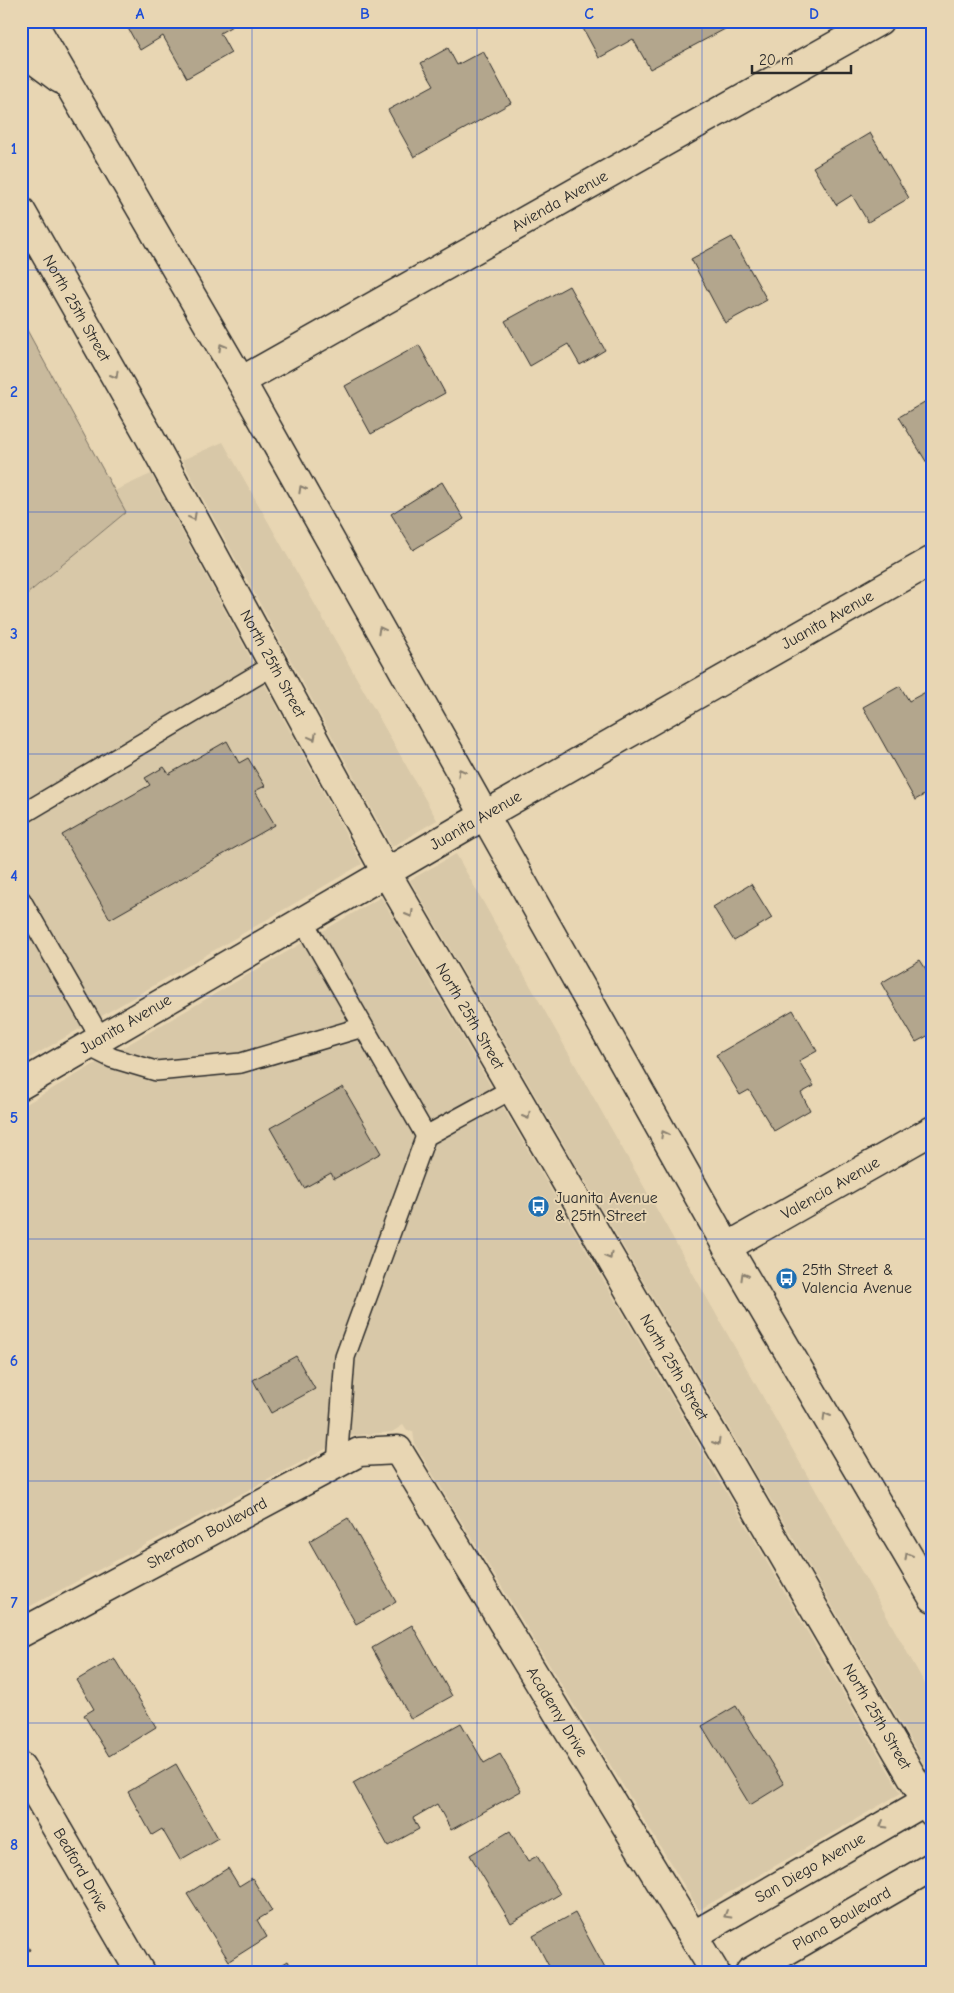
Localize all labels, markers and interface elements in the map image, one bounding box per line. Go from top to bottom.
text: A [136,5,145,23]
text: B [360,5,370,23]
text: C [584,5,594,23]
text: D [809,5,819,23]
scale bar [752,42,850,74]
text: 20 m [759,51,793,69]
text: 1 [11,140,17,158]
street label: Avienda Avenue [509,167,611,235]
street label: North 25th Street [39,252,114,365]
one-way arrow [218,344,228,353]
one-way arrow [108,370,118,379]
text: 2 [10,383,18,401]
one-way arrow [298,485,308,494]
one-way arrow [187,512,197,521]
street label: Juanita Avenue [778,587,877,653]
street label: North 25th Street [236,607,309,721]
text: 3 [10,625,18,643]
one-way arrow [378,627,388,636]
one-way arrow [306,732,316,741]
one-way arrow [457,768,467,777]
street label: Juanita Avenue [427,787,525,854]
text: 4 [10,867,18,885]
one-way arrow [404,909,414,918]
street label: North 25th Street [432,960,508,1073]
street label: Juanita Avenue [77,991,175,1058]
text: 5 [10,1109,18,1127]
one-way arrow [521,1110,531,1119]
one-way arrow [660,1131,670,1140]
street label: Valencia Avenue [778,1153,883,1223]
place label: Juanita Avenue & 25th Street [555,1189,658,1225]
bus stop icon: Juanita Avenue & 25th Street [527,1195,551,1219]
one-way arrow [602,1251,612,1260]
place label: 25th Street & Valencia Avenue [802,1261,912,1297]
bus stop icon: 25th Street & Valencia Avenue [774,1267,798,1291]
one-way arrow [740,1272,750,1281]
street label: North 25th Street [636,1311,712,1424]
text: 6 [10,1352,18,1370]
one-way arrow [822,1412,832,1421]
one-way arrow [711,1436,721,1445]
street label: Sheraton Boulevard [144,1494,270,1573]
one-way arrow [905,1553,915,1562]
text: 7 [10,1594,18,1612]
street label: North 25th Street [839,1660,915,1773]
street label: Academy Drive [523,1664,591,1760]
one-way arrow [880,1819,889,1829]
street label: Bedford Drive [50,1825,112,1915]
street label: San Diego Avenue [752,1829,868,1907]
text: 8 [10,1836,18,1854]
street label: Plana Boulevard [789,1883,894,1954]
one-way arrow [724,1909,733,1919]

